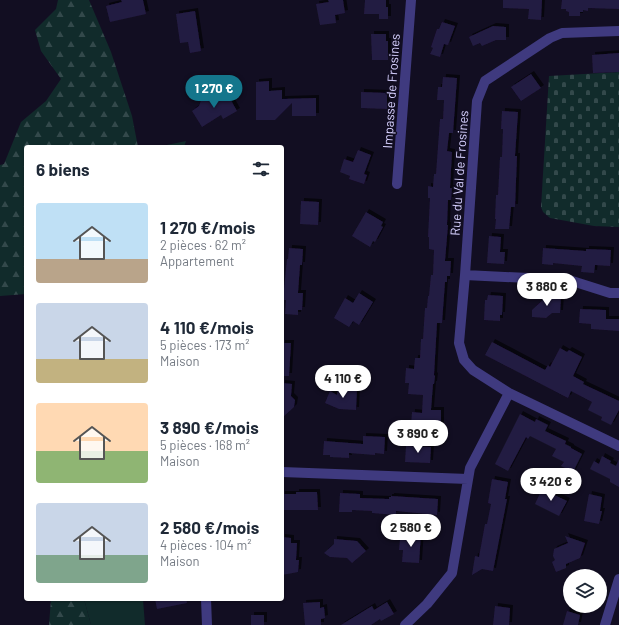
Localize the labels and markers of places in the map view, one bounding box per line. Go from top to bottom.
pin: 1 270 € [177,75,251,109]
pin: 3 880 € [510,273,584,307]
pin: 4 110 € [306,365,380,399]
pin: 3 890 € [381,420,455,454]
pin: 3 420 € [514,468,588,502]
pin: 2 580 € [374,514,448,548]

